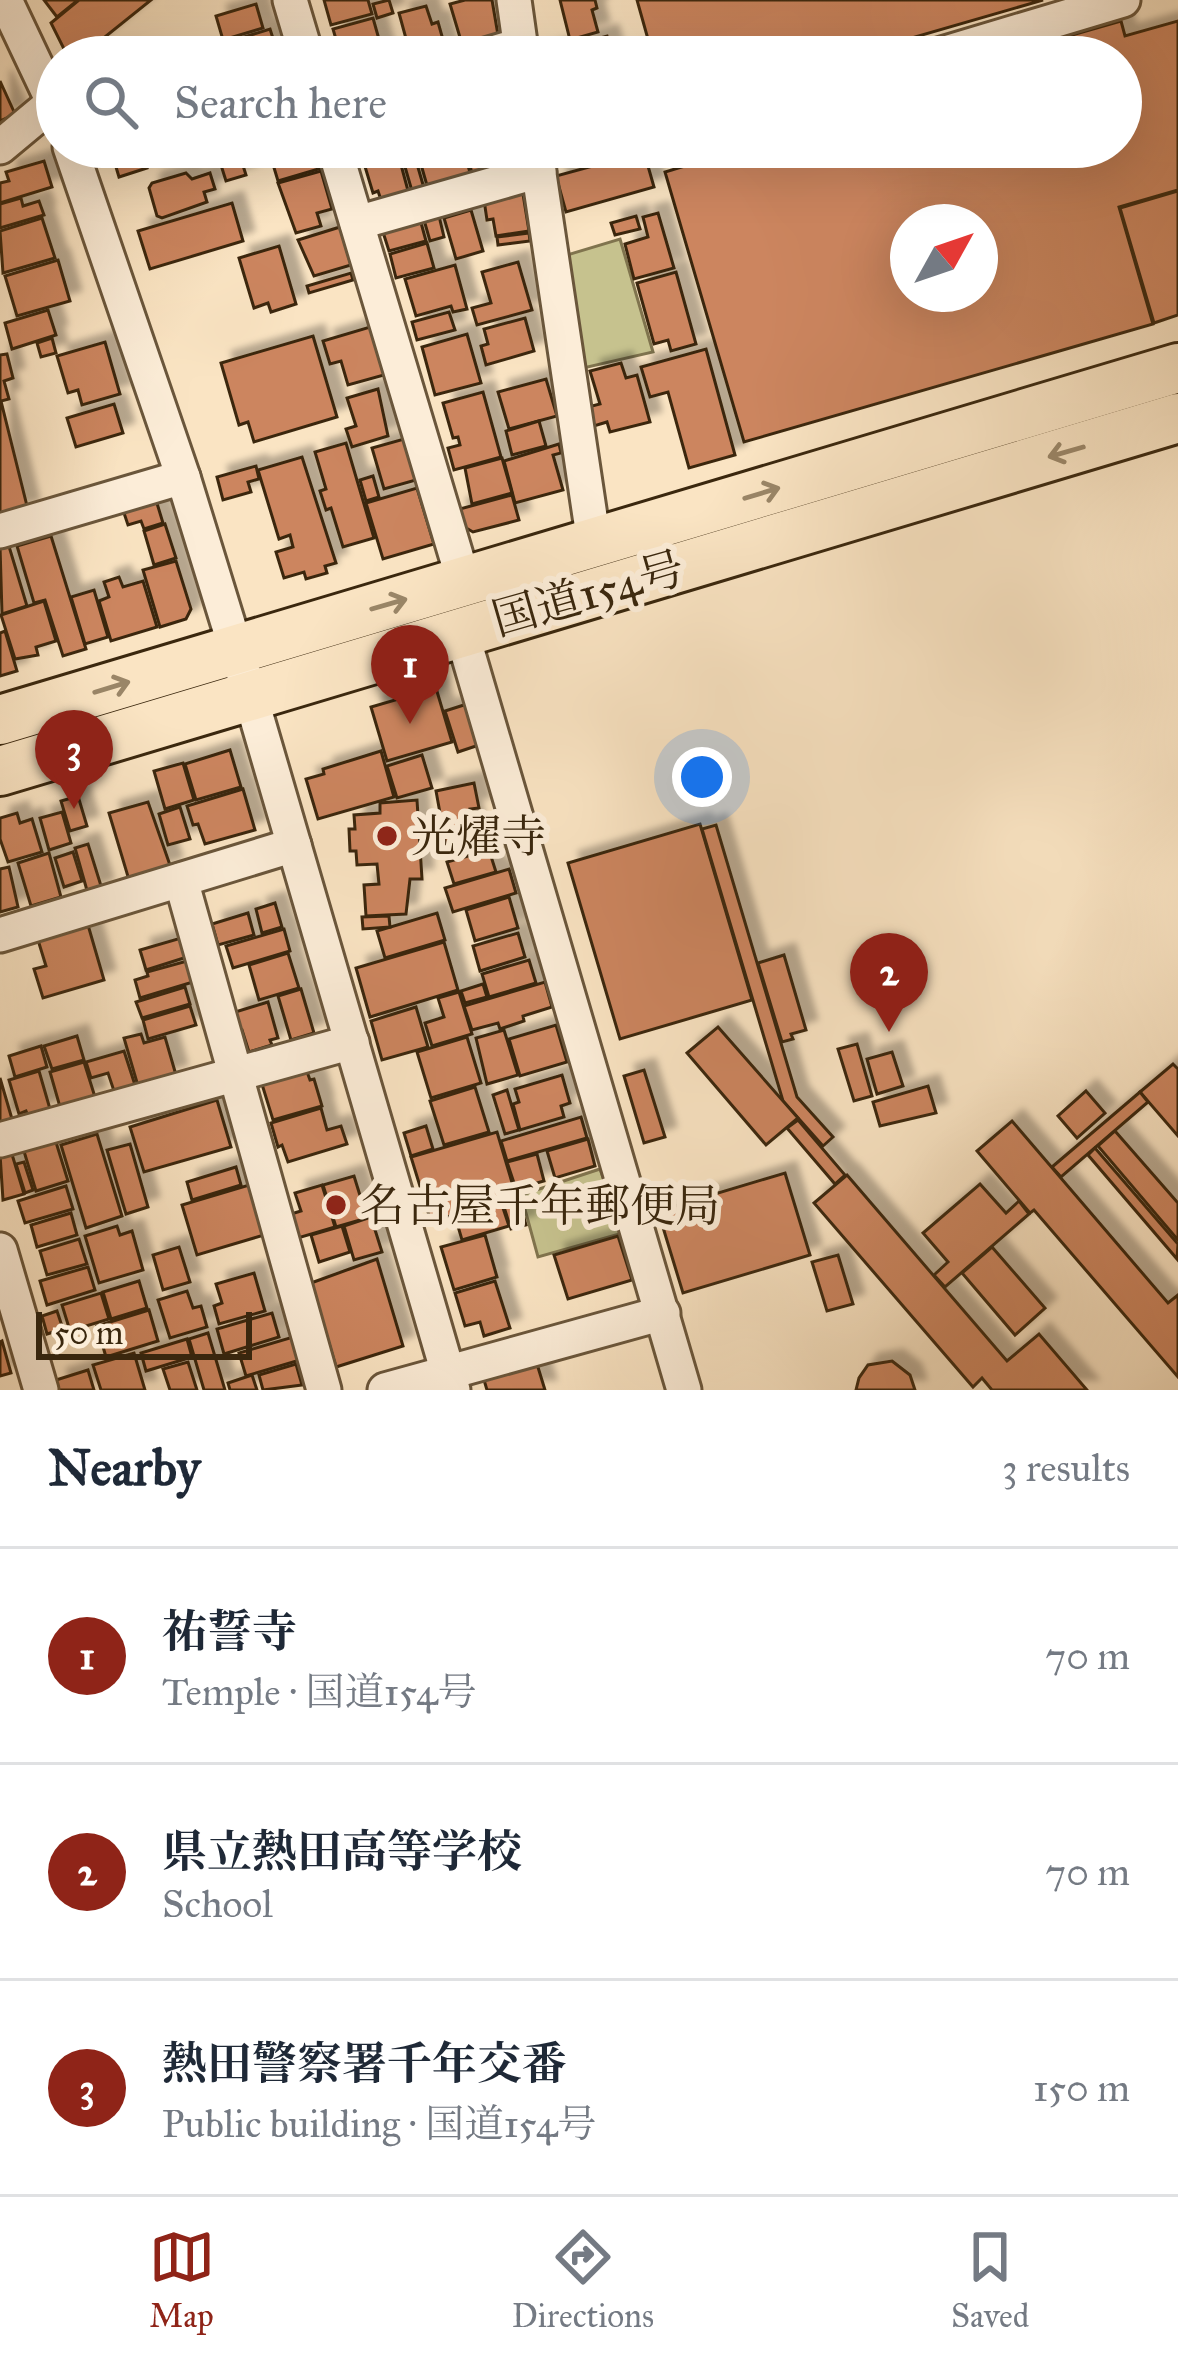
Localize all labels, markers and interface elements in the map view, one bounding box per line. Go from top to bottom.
search box [36,36,1142,168]
icon: search [78,69,144,135]
text: Search here [174,75,387,130]
north arrow [890,204,998,312]
one-way arrow [1048,442,1086,464]
one-way arrow [742,481,780,503]
street label: 国道154号 [486,540,691,647]
one-way arrow [369,592,407,614]
pin: 1 [371,625,449,724]
one-way arrow [92,675,130,697]
pin: 3 [35,710,113,809]
your location [672,747,732,807]
place label: 光燿寺 [411,809,546,864]
marker: 光燿寺 [374,823,400,849]
pin: 2 [850,933,928,1032]
place label: 名古屋千年郵便局 [360,1178,720,1233]
marker: 名古屋千年郵便局 [323,1192,349,1218]
scale bar [36,1306,252,1359]
text: 50 m [54,1313,123,1353]
text: Nearby [48,1437,200,1499]
text: 3 results [1002,1444,1130,1492]
text: 祐誓寺 [162,1604,297,1659]
text: 1 [79,1632,95,1680]
text: 70 m [1045,1632,1130,1680]
text: Temple · 国道154号 [162,1668,477,1716]
text: 県立熱田高等学校 [162,1824,522,1879]
text: 2 [77,1848,97,1896]
text: 70 m [1045,1848,1130,1896]
text: School [162,1880,273,1928]
text: 熱田警察署千年交番 [162,2036,567,2091]
text: 3 [79,2064,95,2112]
text: 150 m [1033,2064,1130,2112]
text: Public building · 国道154号 [162,2100,596,2148]
tab: Map [149,2224,215,2336]
tab: Directions [512,2224,654,2336]
tab: Saved [951,2224,1029,2336]

